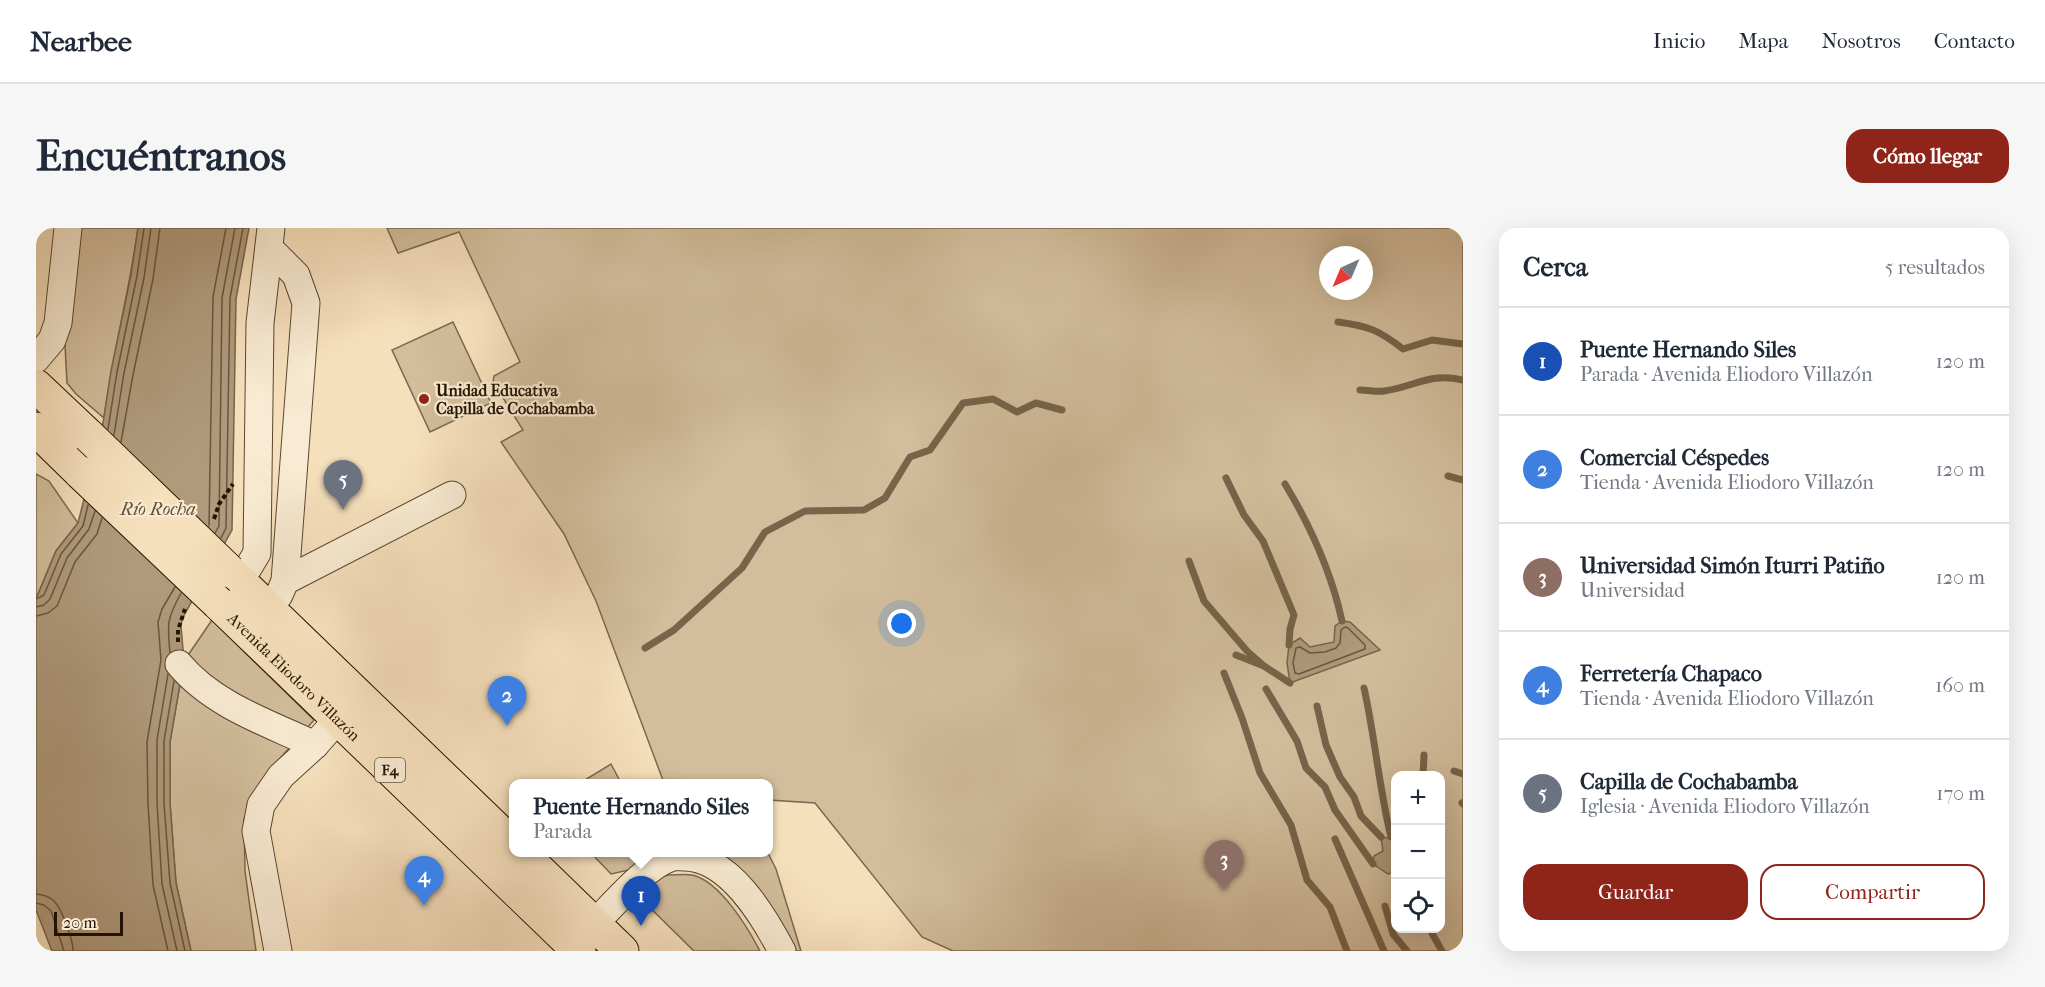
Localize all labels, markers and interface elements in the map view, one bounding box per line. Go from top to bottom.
text: Nearbee [30,25,132,58]
text: Inicio [1653,29,1705,53]
text: Mapa [1738,29,1788,53]
text: Nosotros [1821,29,1901,53]
text: Contacto [1934,29,2015,53]
button: Cómo llegar [1846,129,2009,183]
text: Encuéntranos [36,132,286,181]
north arrow [1319,246,1373,300]
text: Cerca [1523,252,1588,283]
text: 5 resultados [1885,256,1985,279]
text: Puente Hernando Siles [1580,337,1796,363]
text: 1 [1539,350,1546,373]
text: 120 m [1936,350,1985,373]
text: Parada · Avenida Eliodoro Villazón [1580,363,1873,386]
place label: Unidad Educativa Capilla de Cochabamba [435,381,595,419]
marker: Unidad Educativa Capilla de Cochabamba [417,392,431,406]
text: Comercial Céspedes [1580,445,1769,471]
text: 2 [1537,458,1548,481]
text: 120 m [1936,458,1985,481]
pin: 5 [324,460,362,510]
text: Tienda · Avenida Eliodoro Villazón [1580,471,1874,494]
water label: Río Rocha [119,499,196,520]
text: Universidad Simón Iturri Patiño [1580,553,1885,579]
text: 3 [1538,566,1547,589]
text: 120 m [1936,566,1985,589]
text: Universidad [1580,579,1685,602]
street label: Avenida Eliodoro Villazón [223,608,365,746]
your location [887,609,916,638]
text: Ferretería Chapaco [1580,661,1762,687]
text: 4 [1537,674,1548,697]
text: 160 m [1935,674,1985,697]
pin: 2 [488,676,526,726]
text: Tienda · Avenida Eliodoro Villazón [1580,687,1874,710]
road number: F4 [375,758,405,782]
text: Capilla de Cochabamba [1580,769,1798,795]
map controls [1391,771,1445,933]
button: + [1391,771,1445,825]
popup [509,779,773,857]
text: 5 [1538,782,1547,805]
text: 170 m [1936,782,1985,805]
text: Puente Hernando Siles [533,794,749,820]
text: Iglesia · Avenida Eliodoro Villazón [1580,795,1870,818]
text: Parada [533,820,592,843]
button: − [1391,825,1445,879]
pin: 3 [1204,840,1244,890]
pin: 4 [404,856,444,906]
button: Guardar [1523,864,1748,920]
button: Compartir [1760,864,1985,920]
pin: 1 [622,876,660,926]
button: locate [1391,879,1445,933]
scale bar [54,909,123,936]
text: 20 m [63,913,97,932]

